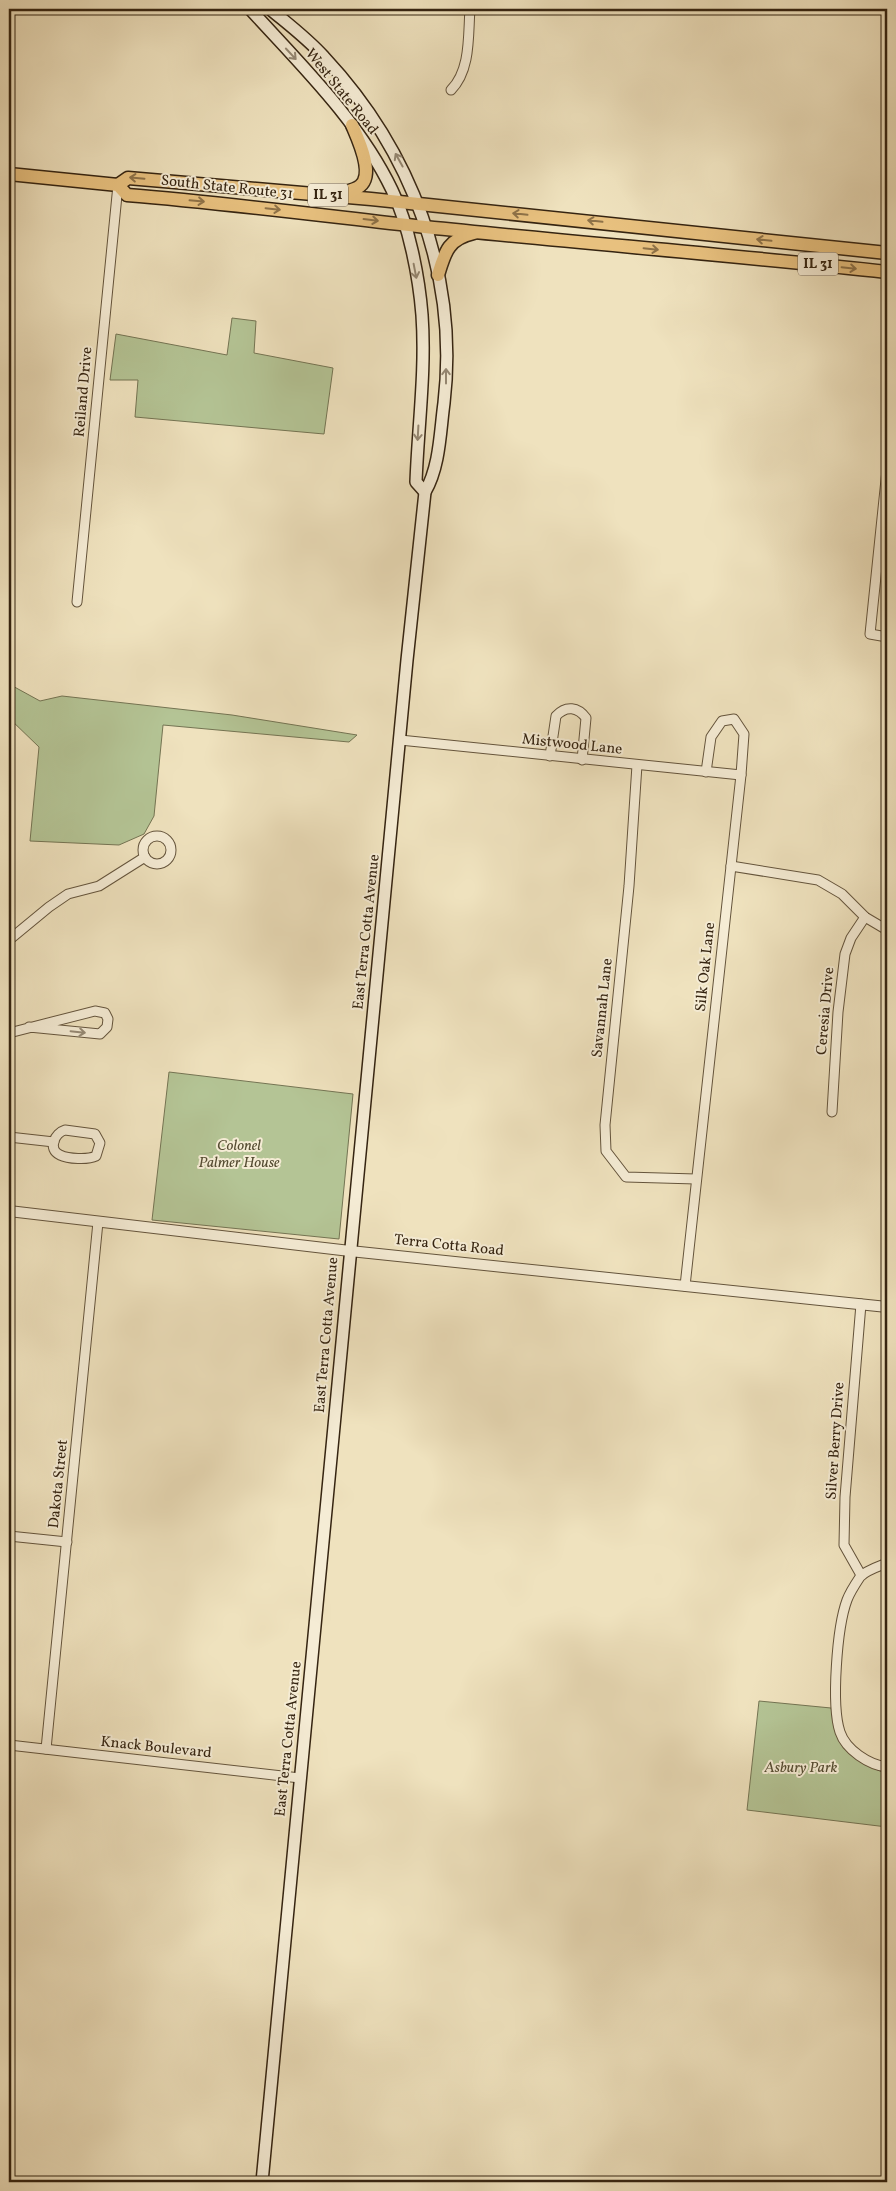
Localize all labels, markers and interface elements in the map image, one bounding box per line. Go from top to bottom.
street label: West State Road [300,44,382,140]
one-way arrow [285,47,297,60]
one-way arrow [393,153,403,168]
street label: South State Route 31 [160,171,294,205]
one-way arrow [130,174,146,183]
road number: IL 31 [308,184,348,206]
one-way arrow [189,196,205,206]
one-way arrow [265,204,281,214]
one-way arrow [512,209,528,219]
one-way arrow [362,215,378,225]
one-way arrow [588,217,604,226]
one-way arrow [757,236,773,245]
one-way arrow [643,244,659,254]
road number: IL 31 [798,252,838,276]
one-way arrow [411,263,420,279]
one-way arrow [841,263,857,273]
street label: Reiland Drive [70,346,98,438]
one-way arrow [441,368,451,384]
one-way arrow [414,425,423,441]
street label: Mistwood Lane [521,729,623,761]
street label: East Terra Cotta Avenue [348,853,386,1011]
street label: Silk Oak Lane [691,921,721,1013]
street label: Savannah Lane [587,957,619,1059]
street label: Ceresia Drive [812,966,840,1056]
one-way arrow [70,1027,86,1037]
park label: Colonel Palmer House [198,1136,280,1174]
street label: Terra Cotta Road [393,1230,505,1262]
street label: East Terra Cotta Avenue [310,1256,344,1414]
street label: Silver Berry Drive [821,1382,851,1500]
street label: Dakota Street [44,1438,74,1530]
street label: East Terra Cotta Avenue [270,1660,308,1818]
street label: Knack Boulevard [99,1732,213,1764]
park label: Asbury Park [764,1758,838,1779]

